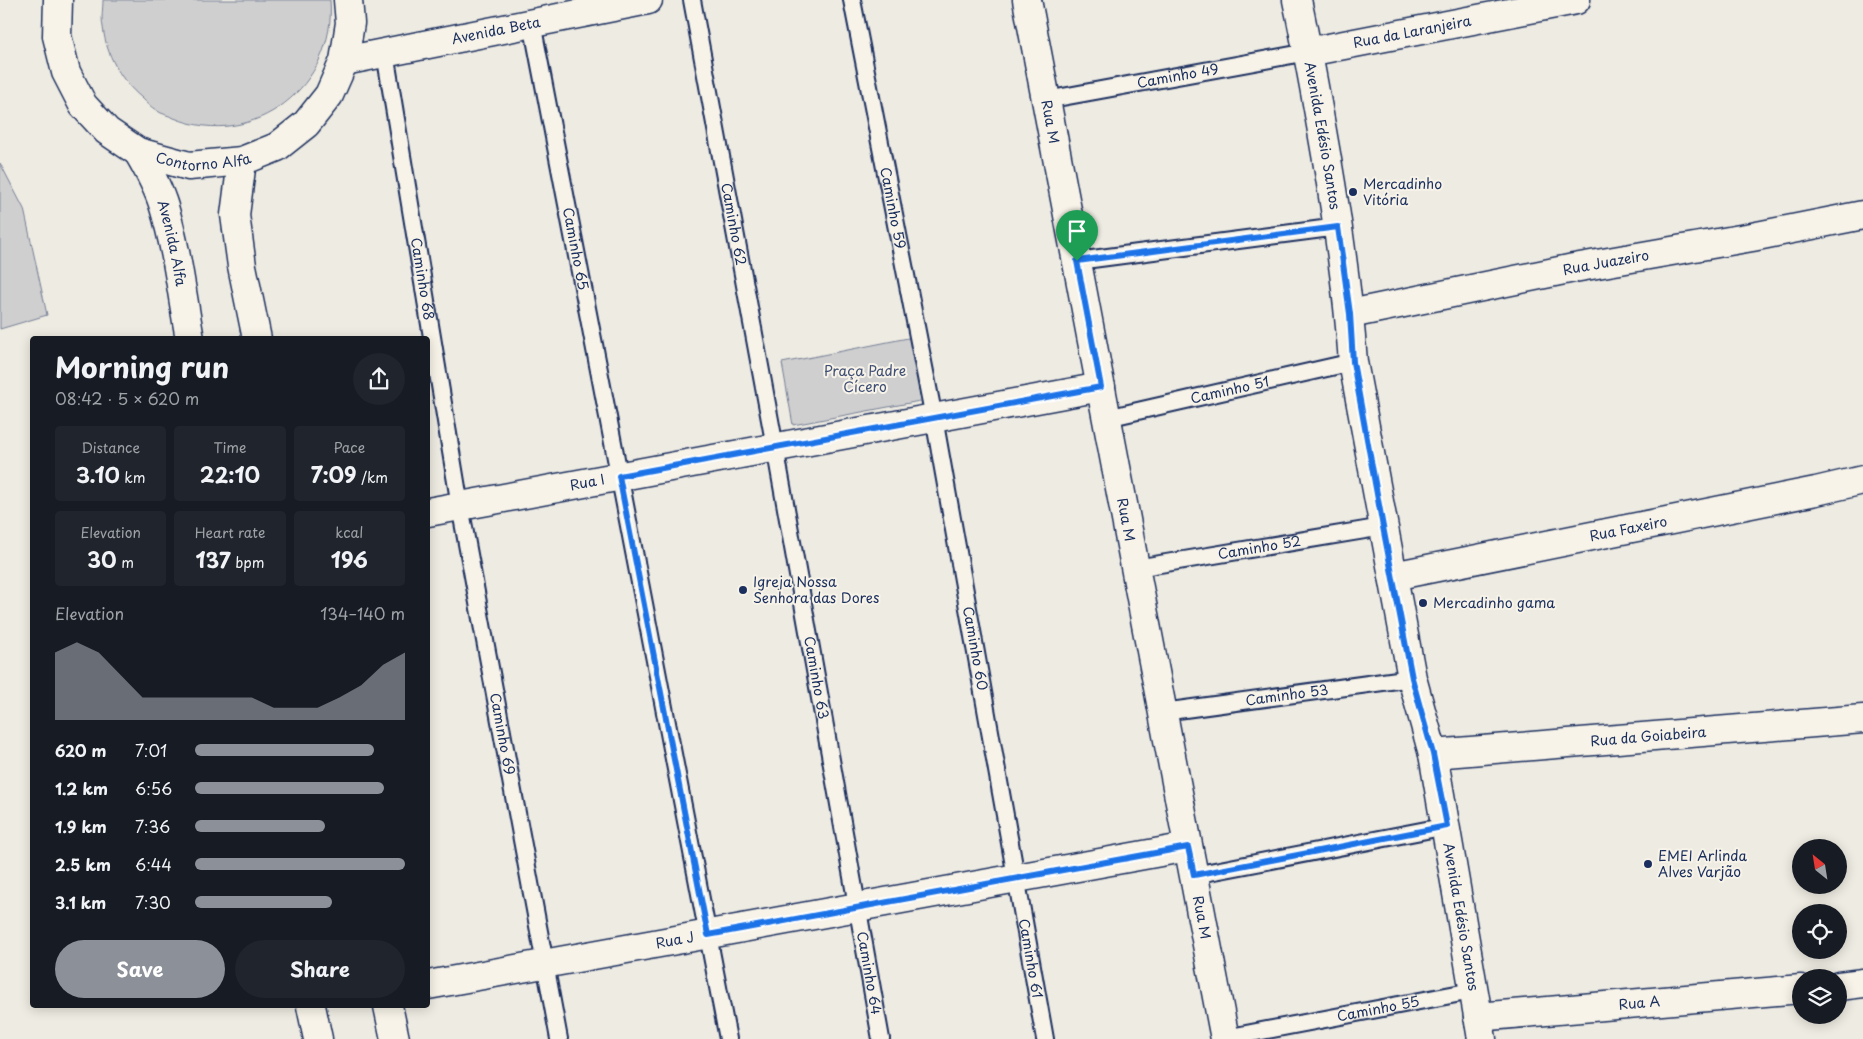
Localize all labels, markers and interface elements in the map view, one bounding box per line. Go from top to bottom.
street label: Rua da Laranjeira [1351,10,1473,53]
street label: Avenida Beta [450,11,543,49]
street label: Caminho 49 [1135,58,1220,93]
street label: Avenida Edésio Santos [1300,60,1346,211]
street label: Rua M [1036,98,1065,145]
street label: Contorno Alfa [153,146,254,176]
street label: Caminho 59 [875,165,912,251]
place label: Mercadinho Vitória [1363,173,1442,210]
street label: Caminho 62 [716,181,752,267]
marker: Mercadinho Vitória [1347,186,1359,198]
street label: Avenida Alfa [152,197,192,288]
street label: Caminho 65 [558,206,594,292]
pin [1056,210,1098,261]
icon: arrive [1063,217,1091,245]
street label: Caminho 68 [406,236,440,322]
street label: Rua Juazeiro [1561,244,1651,280]
text: Morning run [55,345,229,388]
button: share [353,353,405,405]
park label: Praça Padre Cícero [824,360,906,397]
street label: Caminho 51 [1188,370,1271,409]
text: 08:42 · 5 × 620 m [55,386,199,410]
text: Distance [81,437,140,458]
text: Time [213,437,247,458]
text: Pace [334,437,365,458]
text: 3.10 [76,458,120,490]
text: 22:10 [200,458,260,490]
text: 7:09 [311,458,357,490]
text: km [120,467,145,488]
text: /km [357,467,388,488]
street label: Rua I [568,468,606,495]
street label: Rua M [1112,496,1141,543]
street label: Rua Faxeiro [1588,510,1669,546]
text: Elevation [80,522,141,543]
text: Heart rate [195,522,265,543]
text: kcal [335,522,363,543]
street label: Caminho 52 [1216,530,1302,564]
text: 30 [87,543,117,575]
text: 137 [196,543,231,575]
text: 196 [331,543,368,575]
text: m [117,552,134,573]
text: bpm [231,552,264,573]
place label: Igreja Nossa Senhora das Dores [753,571,879,608]
marker: Igreja Nossa Senhora das Dores [737,584,749,596]
place label: Mercadinho gama [1433,592,1555,613]
marker: Mercadinho gama [1417,597,1429,609]
text: Elevation [55,601,124,625]
text: 134–140 m [320,601,405,625]
street label: Caminho 60 [958,605,993,692]
street label: Caminho 63 [799,635,835,721]
street label: Caminho 53 [1244,679,1330,711]
street label: Caminho 69 [485,691,521,777]
street label: Rua da Goiabeira [1590,721,1707,751]
text: 620 m [55,738,106,762]
text: 7:01 [135,738,167,762]
text: 1.2 km [55,776,108,800]
text: 6:56 [135,776,172,800]
text: 1.9 km [55,814,107,838]
text: 7:36 [135,814,170,838]
north arrow [1792,839,1848,894]
map controls [1792,839,1847,1024]
street label: Avenida Edésio Santos [1438,841,1485,992]
place label: EMEI Arlinda Alves Varjão [1658,845,1747,882]
text: 2.5 km [55,852,111,876]
text: 6:44 [135,852,172,876]
marker: EMEI Arlinda Alves Varjão [1642,858,1654,870]
text: 3.1 km [55,890,106,914]
text: 7:30 [135,890,171,914]
street label: Rua M [1188,894,1217,941]
button: locate [1792,904,1847,959]
street label: Caminho 61 [1014,917,1049,1000]
street label: Rua J [654,926,696,953]
street label: Caminho 64 [852,930,887,1016]
button: Save [55,940,225,998]
button: Share [235,940,405,998]
button: layers [1792,969,1847,1024]
street label: Caminho 55 [1335,990,1421,1026]
street label: Rua A [1618,990,1661,1015]

